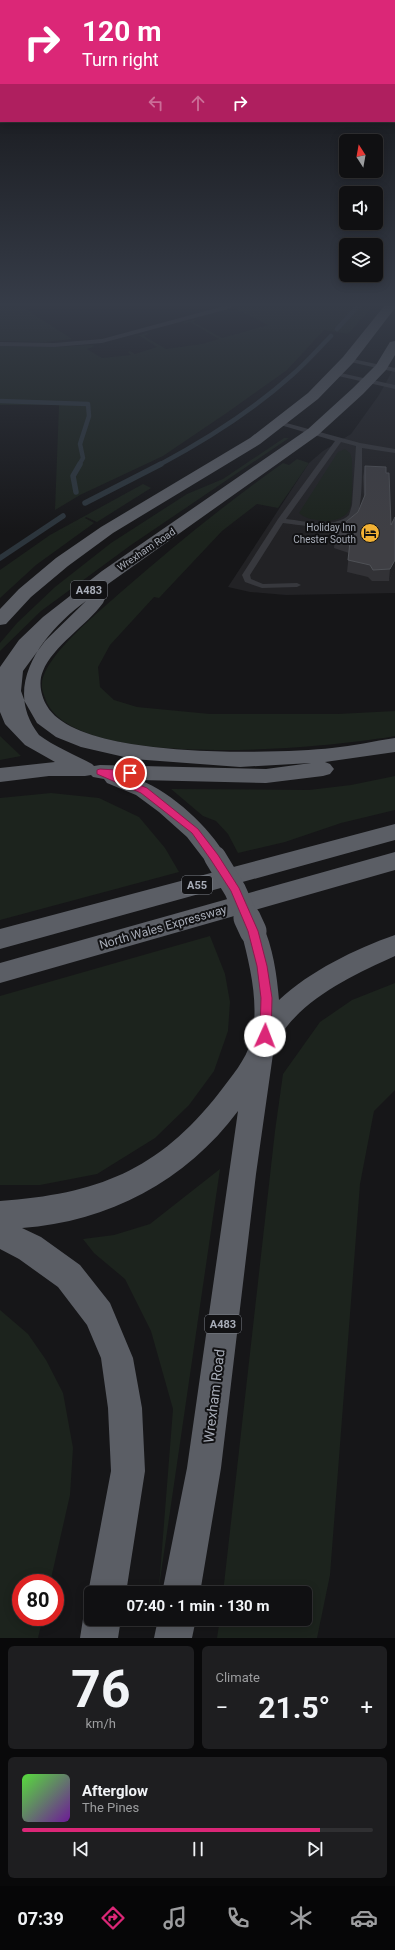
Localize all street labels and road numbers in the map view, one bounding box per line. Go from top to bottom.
street label: Wrexham Road [115,526,177,573]
road number: A483 [71,581,107,599]
road number: A55 [182,876,212,894]
street label: North Wales Expressway [98,902,229,952]
road number: A483 [205,1315,241,1333]
street label: Wrexham Road [200,1348,228,1444]

